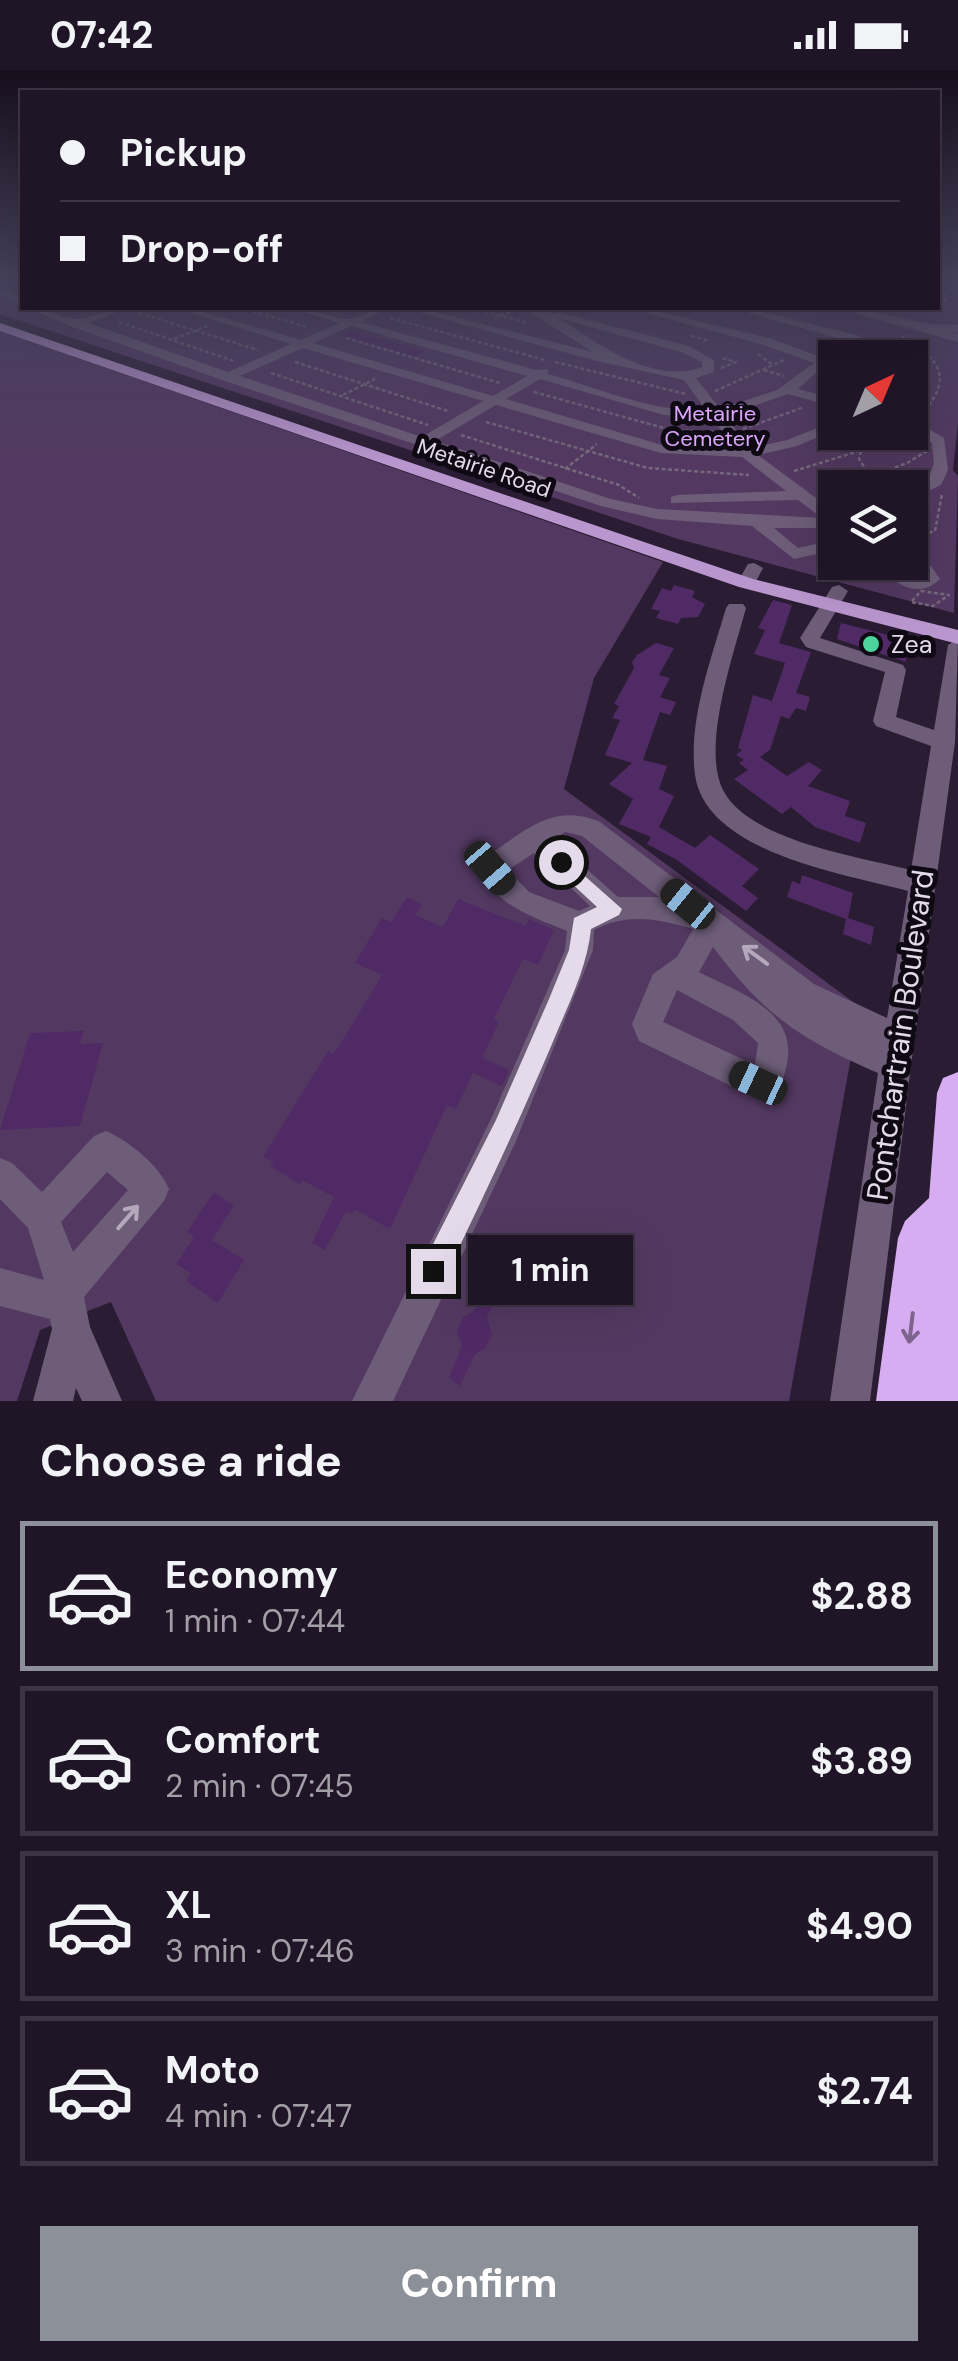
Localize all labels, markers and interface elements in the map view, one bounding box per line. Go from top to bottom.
text: 07:42 [50,10,153,60]
text: Pickup [120,128,247,178]
text: Drop-off [120,224,283,274]
north arrow [818,340,928,450]
map controls [818,340,928,580]
park label: Metairie Cemetery [664,399,766,453]
street label: Metairie Road [413,432,555,504]
button: layers [818,470,928,580]
place label: Zea [891,628,932,661]
marker: Zea [860,633,882,655]
car [459,836,521,900]
route start [539,840,584,885]
street label: Pontchartrain Boulevard [858,867,942,1203]
car [655,873,721,935]
one-way arrow [741,945,769,966]
car [724,1057,792,1109]
one-way arrow [116,1205,138,1231]
callout: 1 min [468,1236,633,1306]
route end [411,1249,456,1294]
text: 1 min [512,1249,589,1291]
one-way arrow [901,1311,920,1343]
text: Choose a ride [40,1431,342,1490]
text: Economy [165,1550,338,1600]
icon: car [45,1551,135,1641]
text: $2.88 [810,1571,913,1621]
text: 1 min · 07:44 [165,1600,345,1642]
text: Comfort [165,1715,321,1765]
icon: car [45,1716,135,1806]
text: $3.89 [810,1736,913,1786]
text: 2 min · 07:45 [165,1765,354,1807]
text: XL [165,1880,212,1930]
icon: car [45,1881,135,1971]
text: $4.90 [806,1901,913,1951]
text: 3 min · 07:46 [165,1930,355,1972]
text: Moto [165,2045,260,2095]
icon: car [45,2046,135,2136]
text: $2.74 [817,2066,913,2116]
text: 4 min · 07:47 [165,2095,352,2137]
button: Confirm [40,2226,918,2341]

